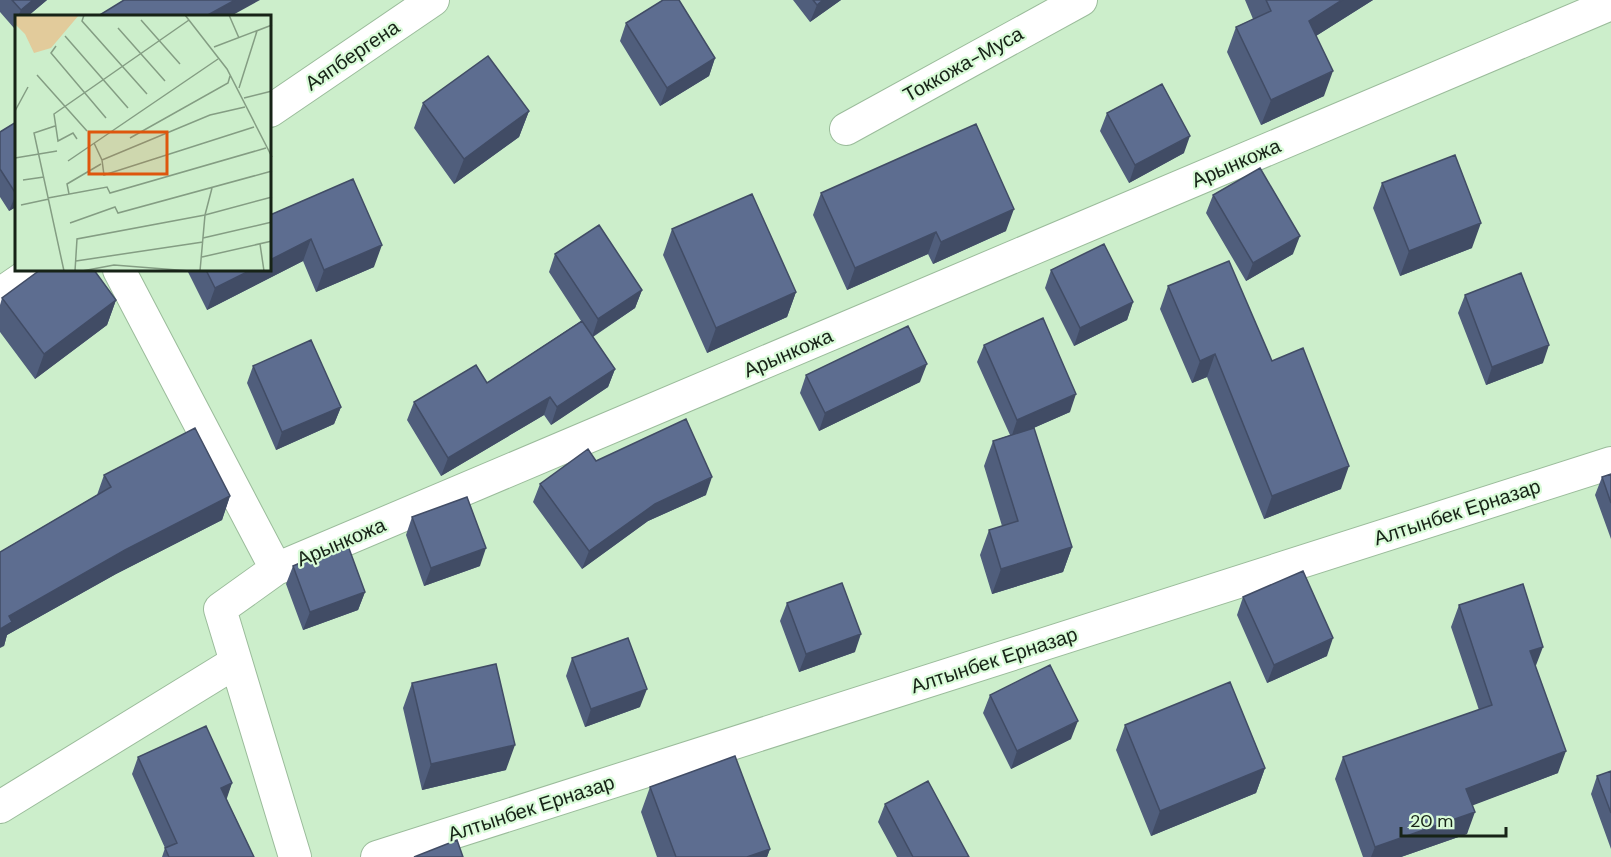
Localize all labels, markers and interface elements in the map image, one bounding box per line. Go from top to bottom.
street label: Аяпбергена [300,13,405,96]
inset map [15,15,272,272]
street label: Токкожа-Муса [898,20,1028,108]
street label: Арынкожа [1188,132,1285,193]
street label: Арынкожа [740,322,837,383]
street label: Алтынбек Ерназар [1370,473,1544,551]
street label: Арынкожа [293,511,390,572]
street label: Алтынбек Ерназар [907,621,1081,699]
street label: Алтынбек Ерназар [444,769,618,847]
scale bar [1401,800,1506,838]
text: 20 m [1410,809,1453,833]

